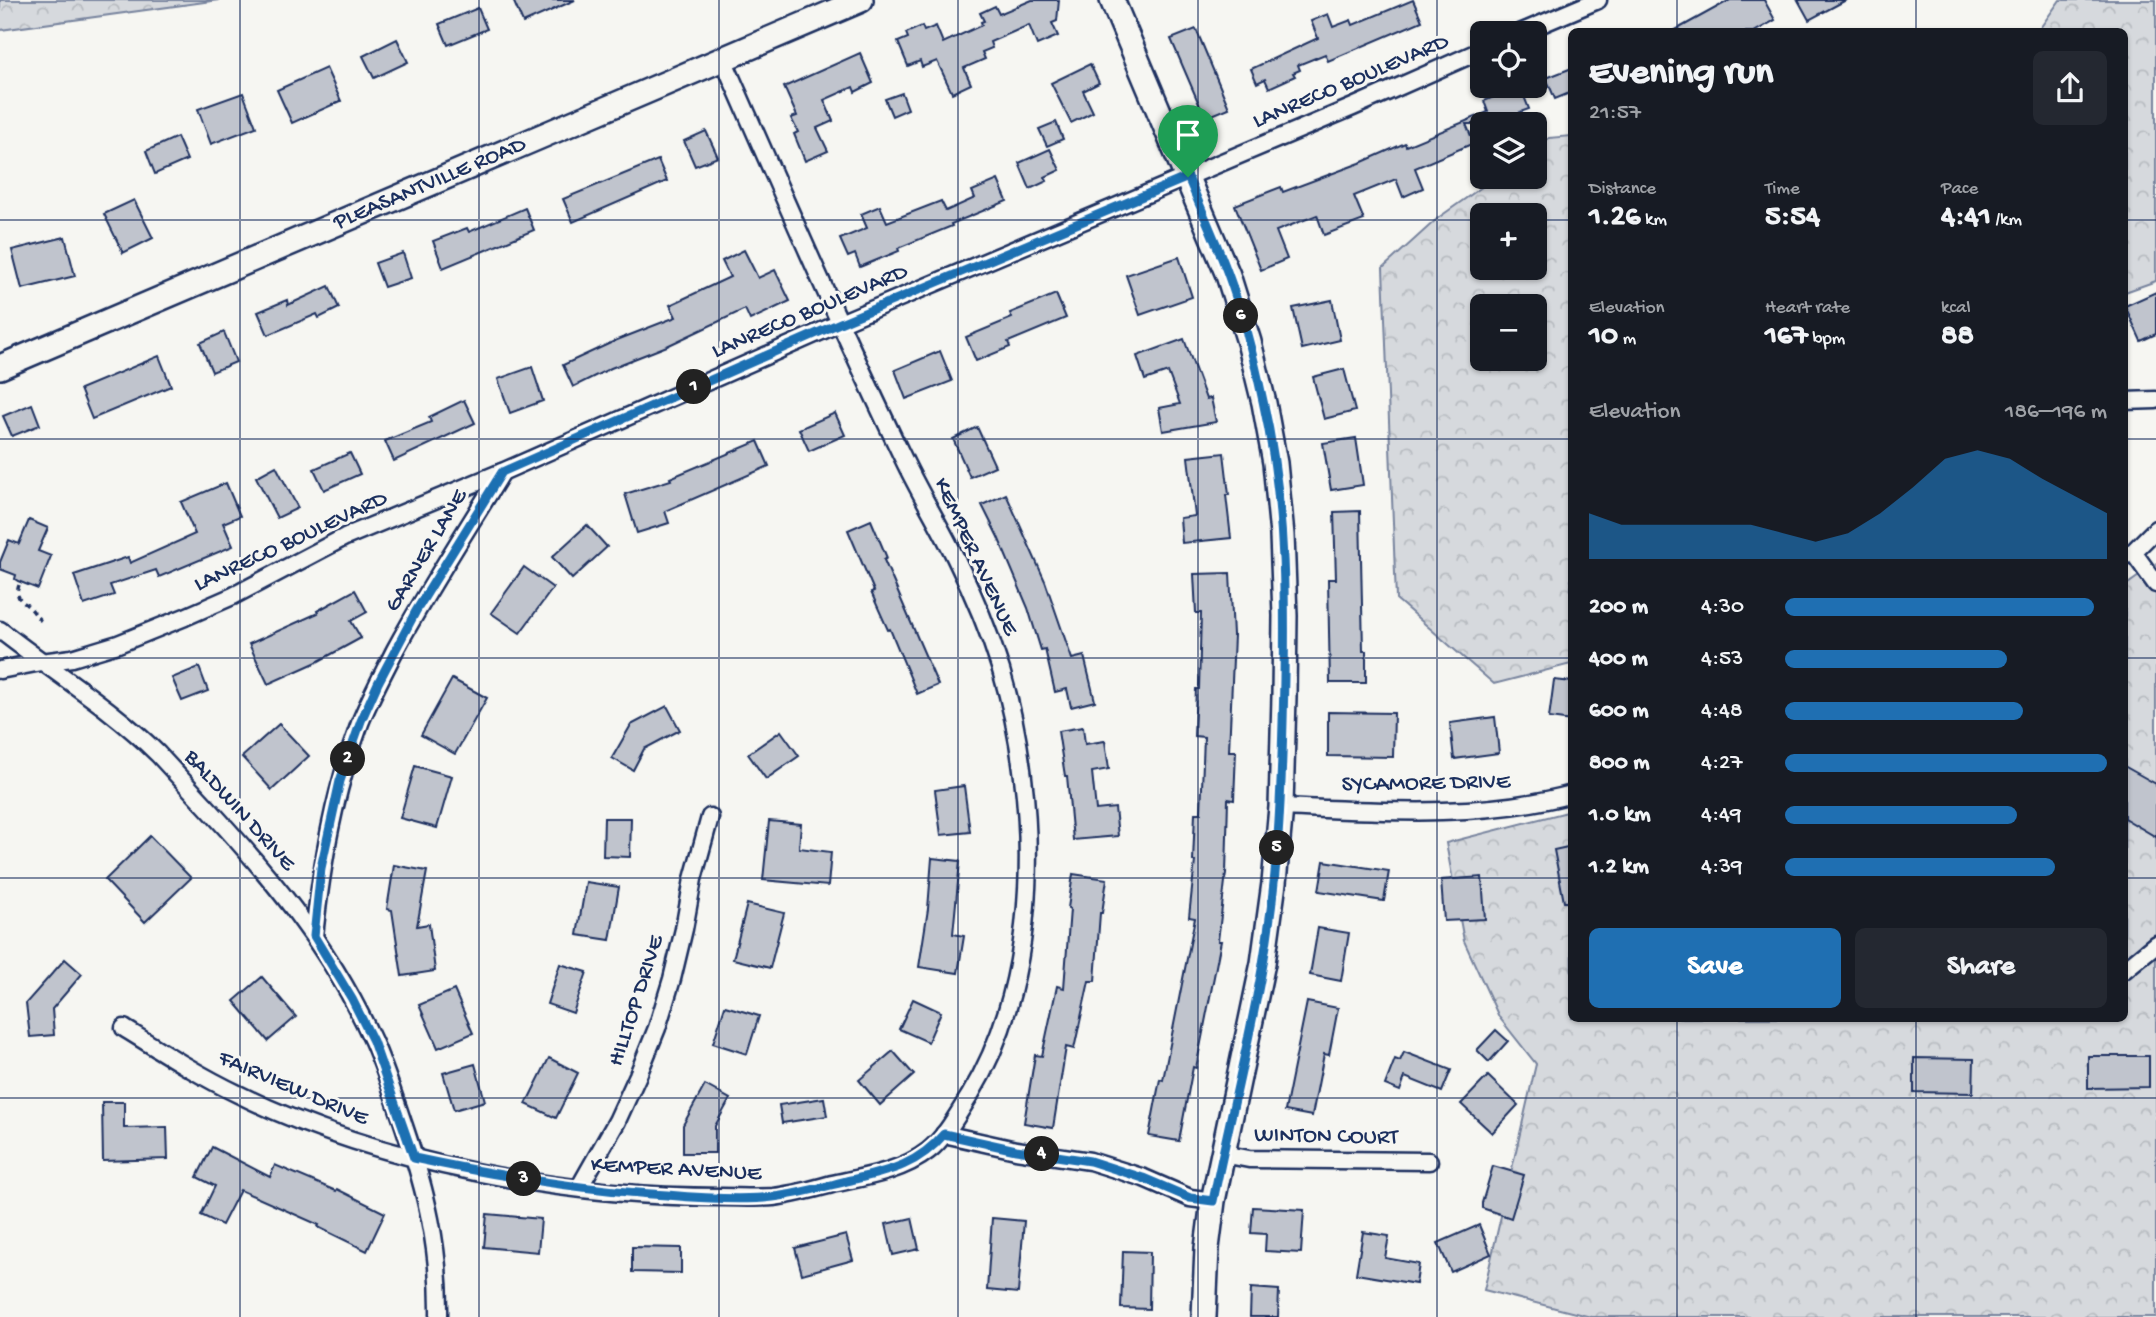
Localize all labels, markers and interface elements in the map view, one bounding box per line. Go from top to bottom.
map controls [1470,21,1547,371]
button: locate [1470,21,1547,98]
street label: LANRECO BOULEVARD [1249,28,1454,135]
button: share [2033,51,2107,125]
text: Evening run [1589,52,1773,96]
text: 21:57 [1589,100,1641,127]
pin [1158,105,1218,177]
button: layers [1470,112,1547,189]
icon: arrive [1169,116,1207,154]
street label: PLEASANTVILLE ROAD [329,131,531,237]
text: Distance [1589,178,1656,201]
text: Time [1765,178,1800,201]
text: Pace [1941,178,1978,201]
text: 1.26 [1589,201,1640,236]
text: 5:54 [1765,201,1820,236]
text: 4:41 [1941,201,1991,236]
button: + [1470,203,1547,280]
text: km [1640,209,1667,232]
text: /km [1991,209,2022,232]
street label: LANRECO BOULEVARD [708,258,913,365]
button: − [1470,294,1547,371]
text: Elevation [1589,297,1665,320]
text: Heart rate [1765,297,1850,320]
text: kcal [1941,297,1971,320]
pin: 6 [1224,298,1258,334]
text: 6 [1236,304,1245,327]
text: 10 [1589,320,1618,355]
text: 167 [1765,320,1808,355]
text: 88 [1941,320,1974,355]
text: m [1618,328,1636,351]
text: bpm [1808,328,1845,351]
pin: 1 [676,370,712,404]
text: 1 [690,375,697,398]
text: Elevation [1589,399,1680,426]
text: 186–196 m [2005,399,2107,426]
street label: KEMPER AVENUE [927,474,1024,642]
street label: GARNER LANE [380,483,475,617]
street label: LANRECO BOULEVARD [190,485,393,599]
text: 200 m [1589,594,1648,621]
text: 4:30 [1701,594,1744,621]
text: 400 m [1589,646,1648,673]
text: 4:53 [1701,646,1743,673]
text: 600 m [1589,698,1649,725]
text: 4:48 [1701,698,1743,725]
pin: 2 [330,742,366,776]
street label: BALDWIN DRIVE [177,744,302,878]
text: 2 [343,747,352,770]
text: 800 m [1589,750,1650,777]
text: 4:27 [1701,750,1742,777]
street label: SYCAMORE DRIVE [1341,769,1512,799]
text: 1.0 km [1589,802,1651,829]
text: 4:49 [1701,802,1742,829]
pin: 5 [1260,830,1294,866]
text: 5 [1272,836,1282,859]
text: 1.2 km [1589,854,1649,881]
text: 4:39 [1701,854,1743,881]
button: Save [1589,928,1841,1008]
button: Share [1855,928,2107,1008]
street label: HILLTOP DRIVE [603,931,671,1070]
street label: FAIRVIEW DRIVE [213,1045,374,1133]
street label: WINTON COURT [1254,1122,1399,1152]
pin: 4 [1024,1136,1060,1172]
text: 4 [1037,1142,1046,1165]
street label: KEMPER AVENUE [590,1152,764,1188]
pin: 3 [506,1162,542,1196]
text: 3 [519,1167,528,1190]

